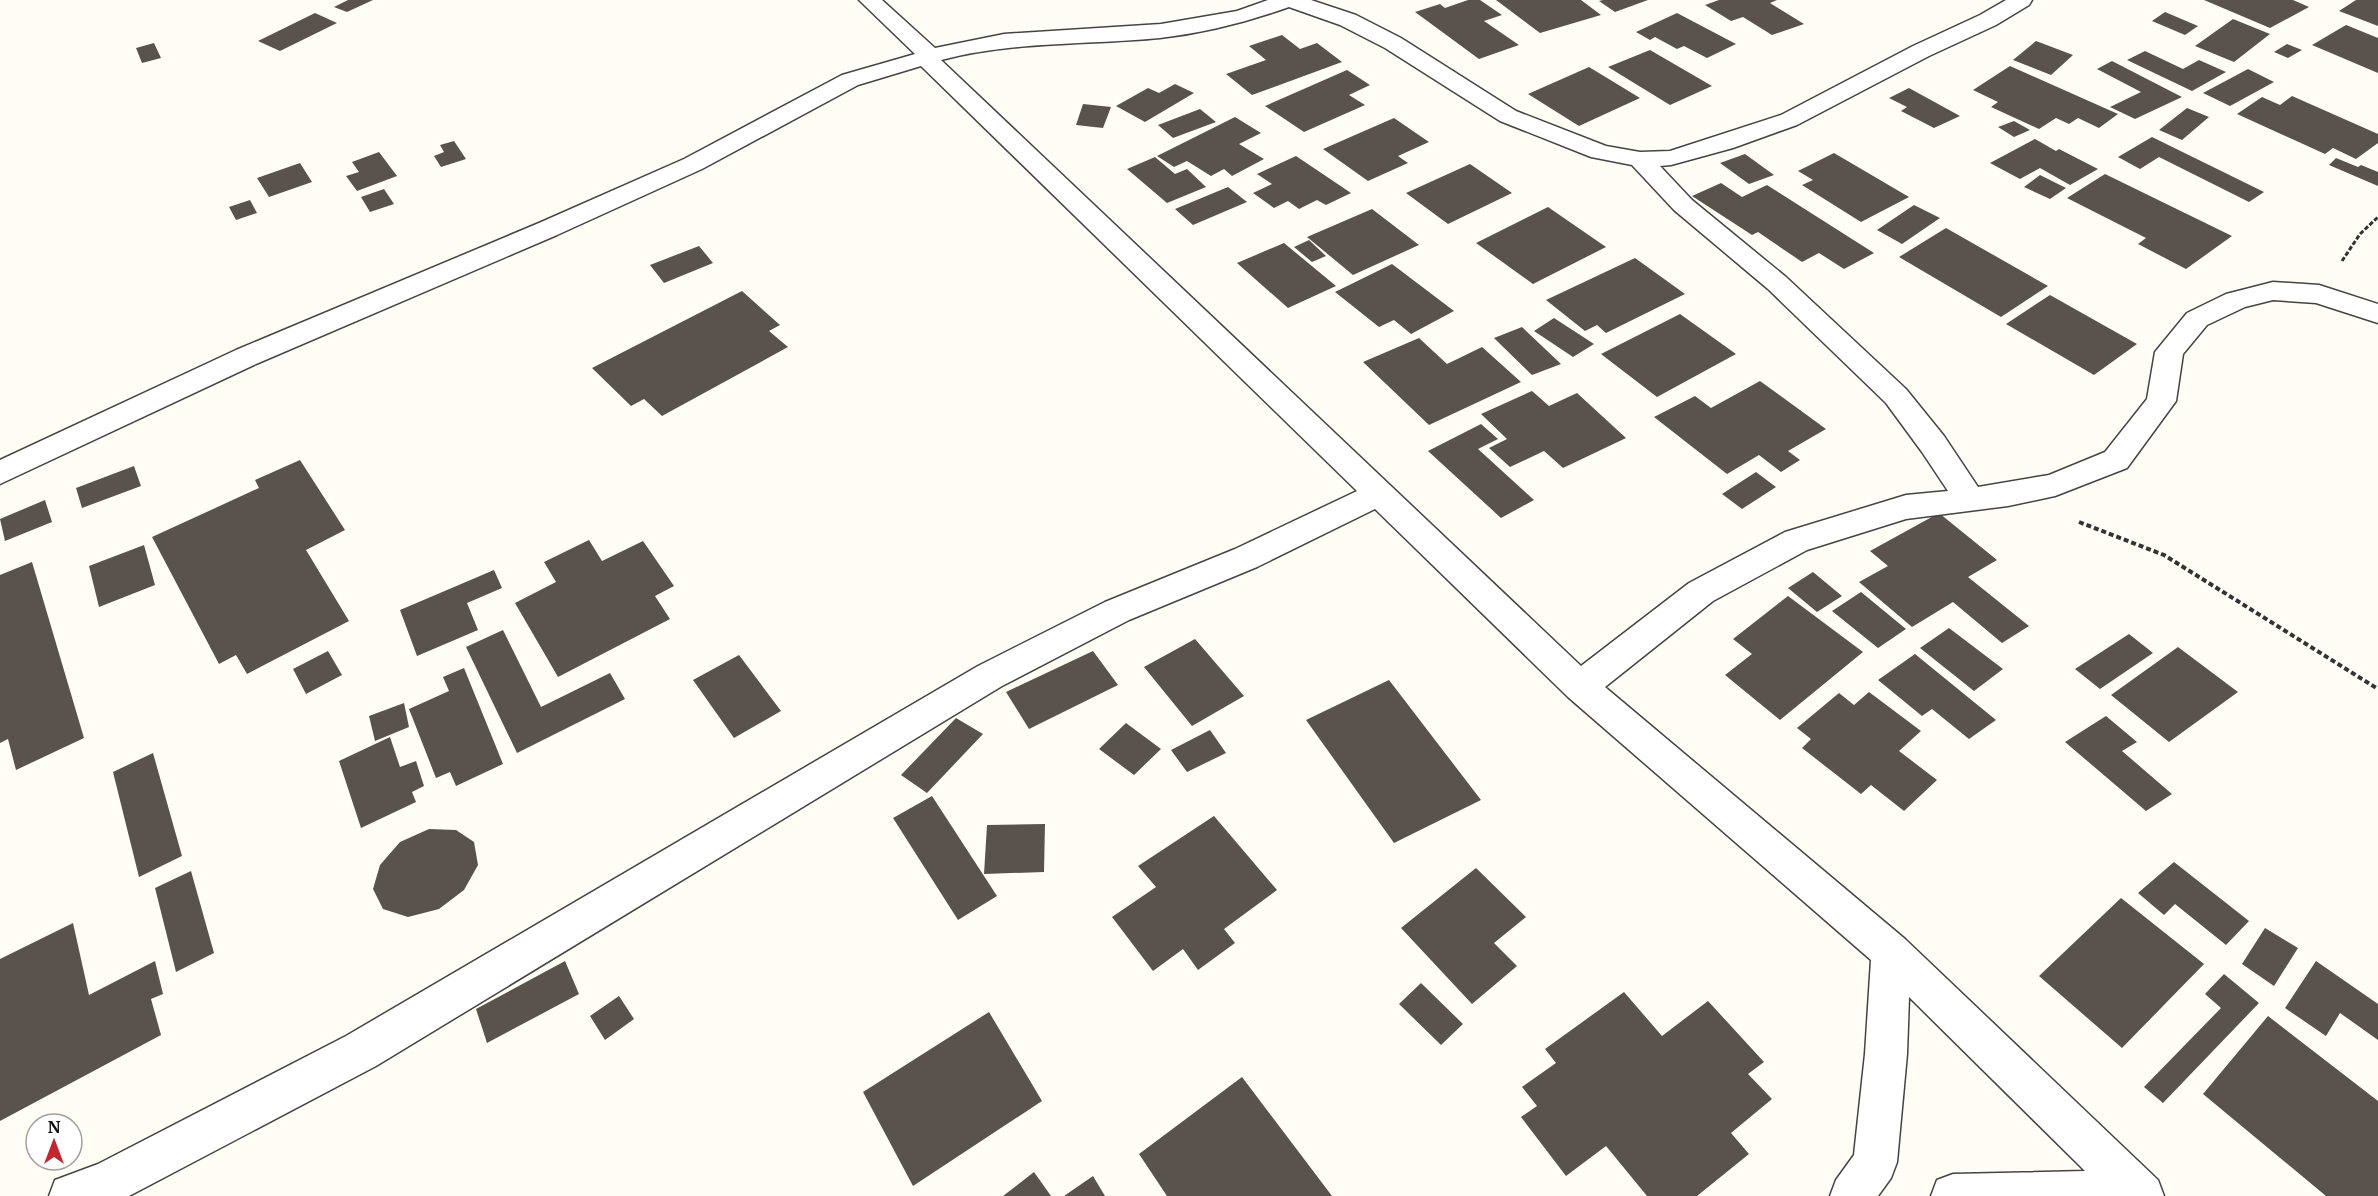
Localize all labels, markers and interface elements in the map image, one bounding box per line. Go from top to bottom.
north arrow [24,1112,84,1172]
text: N [48,1117,61,1137]

